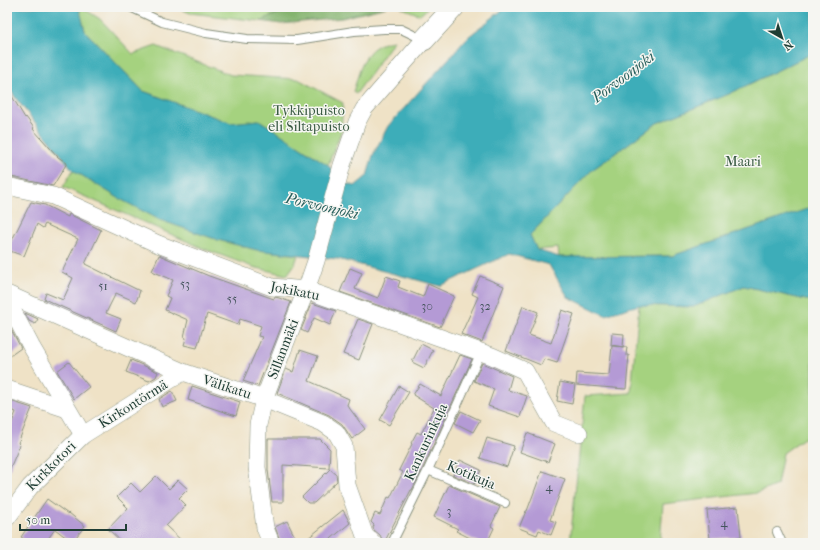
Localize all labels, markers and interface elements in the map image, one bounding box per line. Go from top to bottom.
north arrow [762,18,802,58]
text: N [780,38,795,53]
water label: Porvoonjoki [587,46,659,107]
park label: Tykkipuisto eli Siltapuisto [268,102,350,135]
park label: Maari [725,153,761,170]
water label: Porvoonjoki [283,189,362,223]
house number: 53 [180,277,190,291]
street label: Jokikatu [268,278,321,304]
house number: 51 [98,279,108,293]
house number: 55 [227,292,237,306]
house number: 30 [421,299,433,313]
house number: 32 [479,299,491,313]
street label: Sillanmäki [264,316,302,382]
street label: Välikatu [200,371,254,403]
street label: Kirkontörmä [95,376,171,432]
street label: Kankurinkuja [401,400,452,483]
street label: Kirkkotori [23,438,79,494]
street label: Kotikuja [444,457,498,493]
house number: 4 [545,480,553,494]
house number: 3 [447,504,452,518]
scale bar [20,506,126,532]
text: 50 m [26,513,50,527]
house number: 4 [720,516,728,530]

